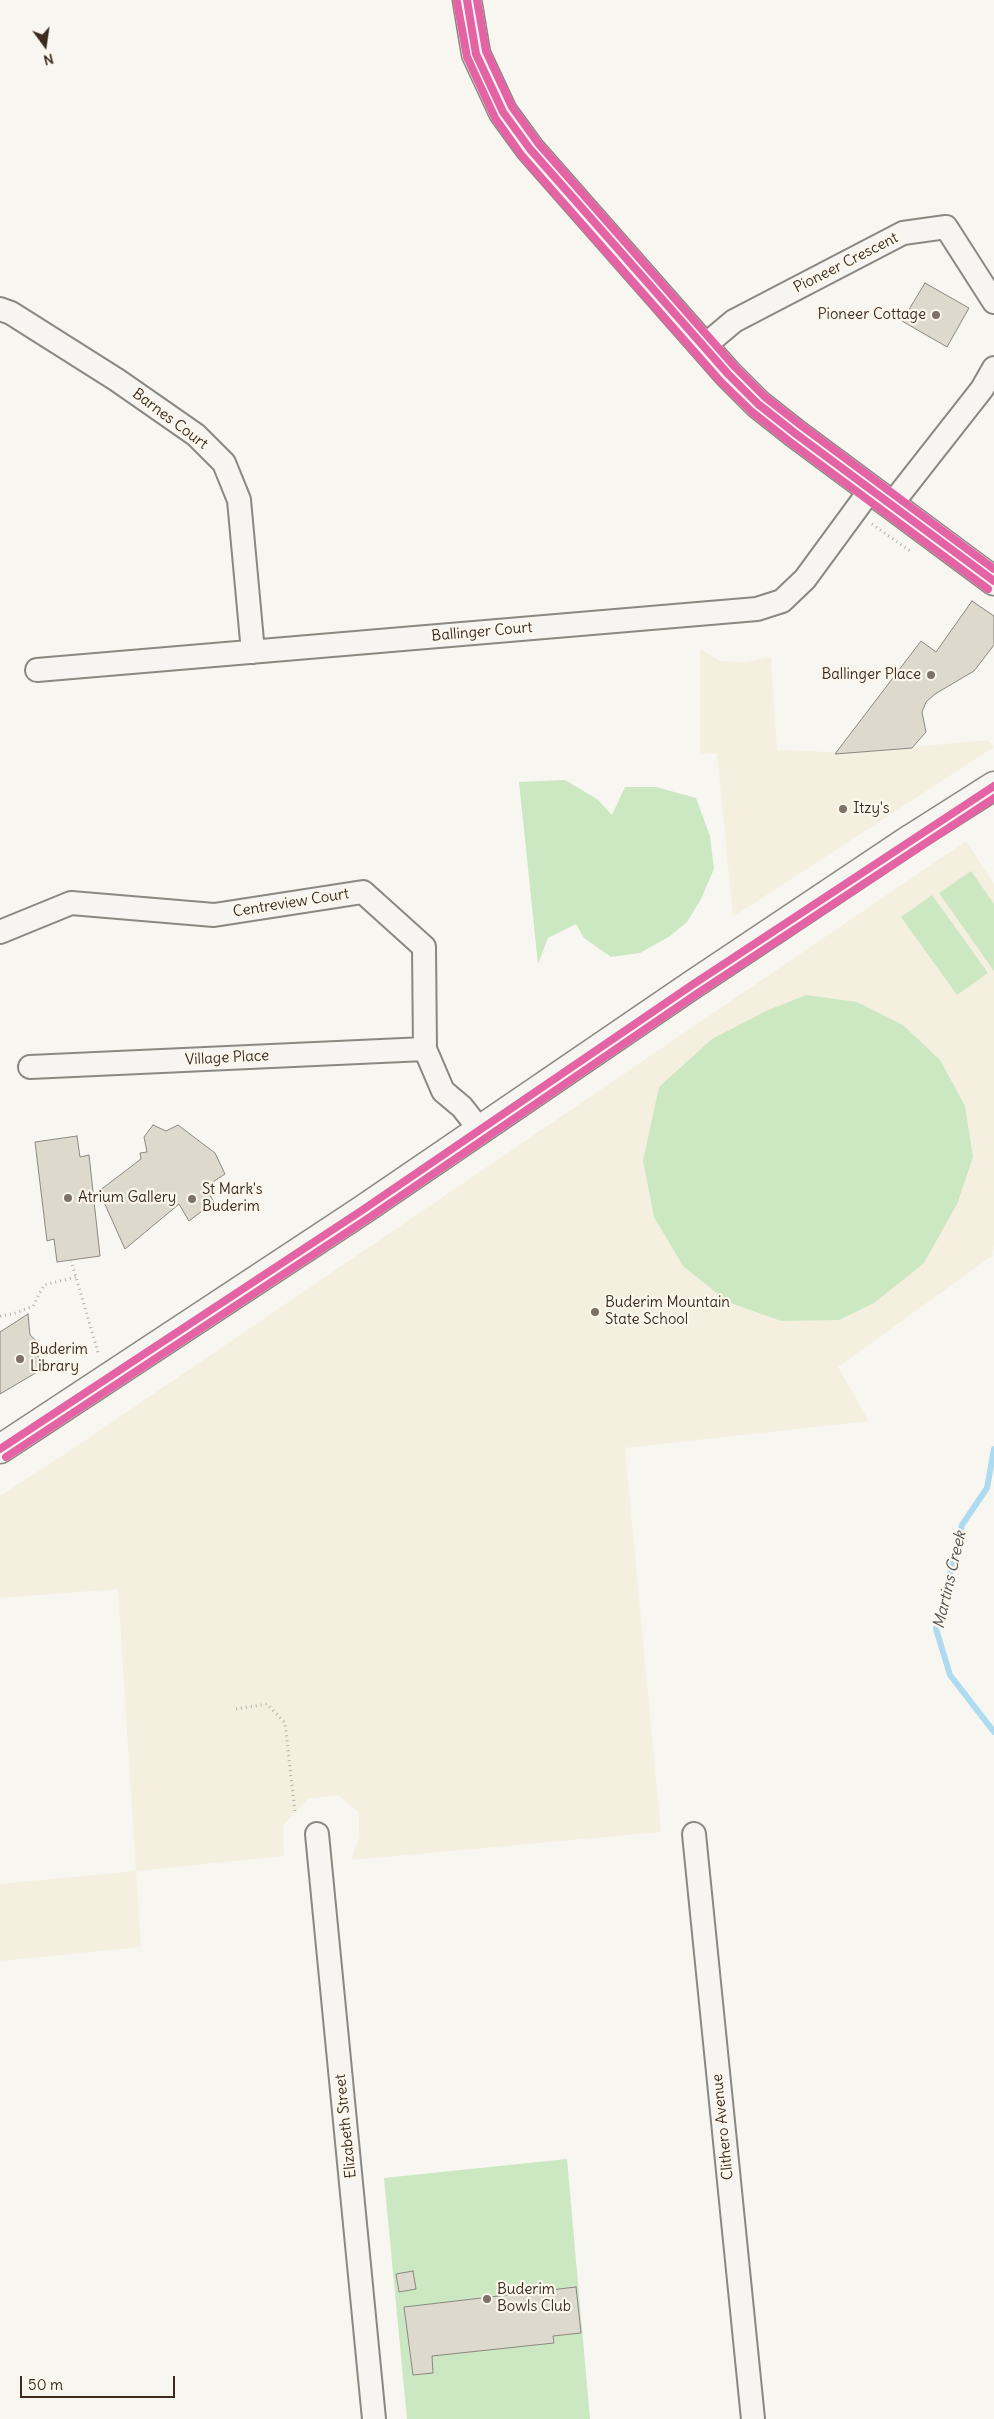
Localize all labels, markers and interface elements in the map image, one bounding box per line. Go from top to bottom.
north arrow [20,20,70,70]
text: N [42,50,56,69]
street label: Pioneer Crescent [791,229,901,297]
place label: Pioneer Cottage [818,306,926,324]
marker: Pioneer Cottage [930,309,942,321]
street label: Barnes Court [129,385,211,453]
street label: Ballinger Court [431,619,533,645]
place label: Ballinger Place [821,666,921,684]
marker: Ballinger Place [925,669,937,681]
place label: Itzy's [853,800,890,818]
marker: Itzy's [837,803,849,815]
street label: Centreview Court [232,885,350,921]
street label: Village Place [184,1047,270,1069]
place label: St Mark's Buderim [202,1181,263,1216]
place label: Atrium Gallery [78,1189,176,1207]
marker: Atrium Gallery [62,1192,74,1204]
marker: St Mark's Buderim [186,1193,198,1205]
place label: Buderim Mountain State School [605,1294,730,1329]
marker: Buderim Mountain State School [589,1306,601,1318]
place label: Buderim Library [30,1341,88,1376]
marker: Buderim Library [14,1353,26,1365]
water label: Martins Creek [929,1529,971,1631]
street label: Elizabeth Street [332,2073,360,2179]
street label: Clithero Avenue [708,2073,738,2181]
place label: Buderim Bowls Club [497,2281,571,2316]
marker: Buderim Bowls Club [481,2293,493,2305]
scale bar [22,2366,178,2398]
text: 50 m [28,2375,63,2394]

